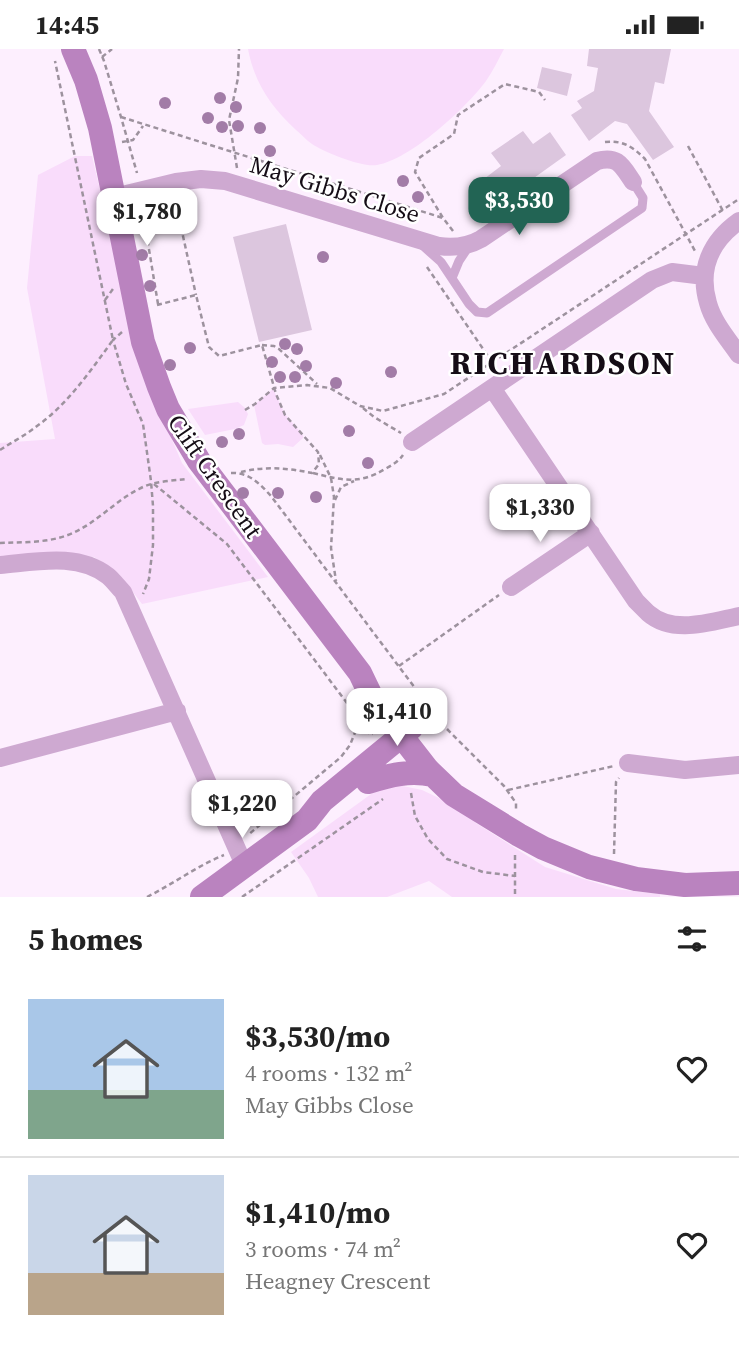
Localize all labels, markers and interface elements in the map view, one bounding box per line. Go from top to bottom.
text: 14:45 [35,7,99,43]
street label: May Gibbs Close [246,147,424,231]
pin: $3,530 [462,177,576,237]
text: $3,530 [484,184,554,216]
pin: $1,780 [90,189,204,248]
text: $1,780 [112,195,182,227]
district label: RICHARDSON [450,341,676,385]
street label: Clift Crescent [160,407,270,545]
pin: $1,330 [483,484,597,544]
text: $1,330 [505,491,575,523]
pin: $1,410 [340,689,454,748]
text: $1,410 [362,695,432,727]
pin: $1,220 [185,781,299,840]
text: $1,220 [207,787,277,819]
text: 5 homes [28,919,143,960]
icon: filters [673,920,711,958]
text: $3,530/mo [245,1016,390,1057]
icon: home [84,1027,168,1111]
icon: heart [673,1050,711,1088]
text: 4 rooms · 132 m² [245,1057,412,1089]
text: May Gibbs Close [245,1089,414,1121]
text: $1,410/mo [245,1192,390,1233]
icon: home [84,1203,168,1287]
icon: heart [673,1226,711,1264]
text: 3 rooms · 74 m² [245,1233,401,1265]
text: Heagney Crescent [245,1265,430,1297]

